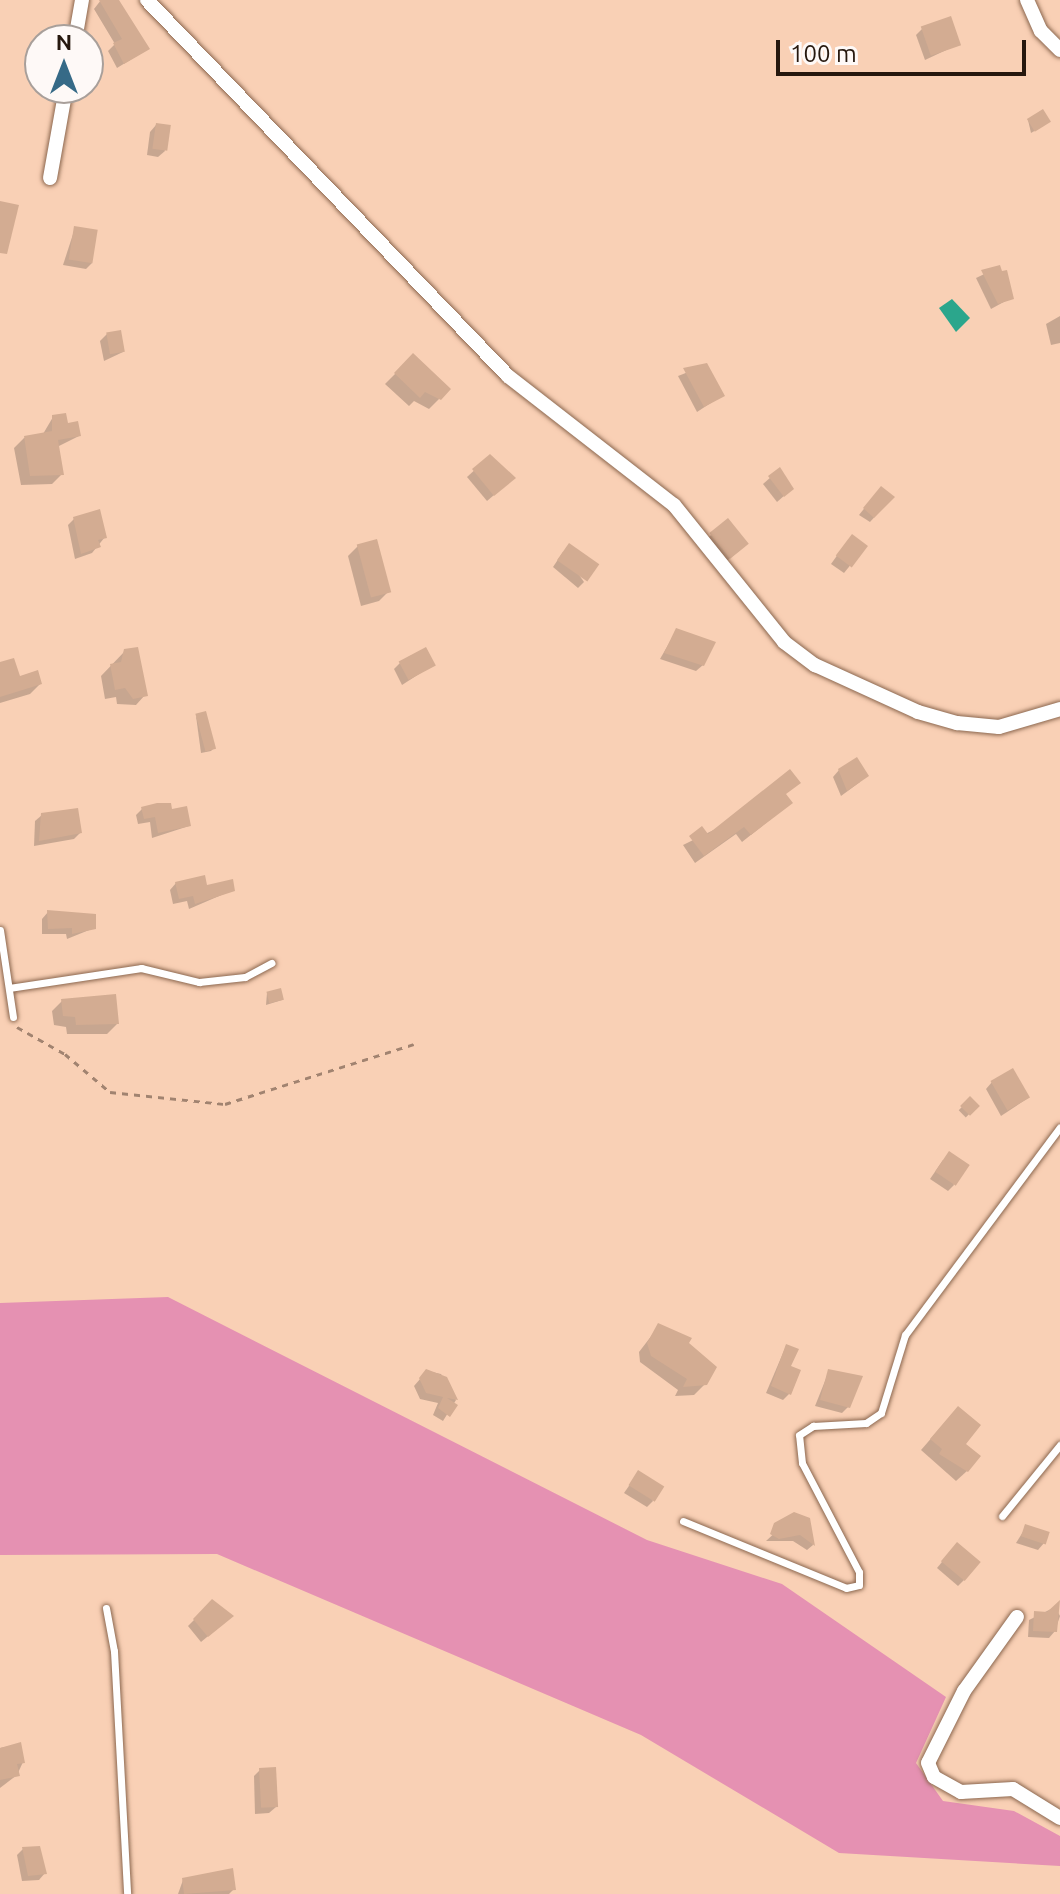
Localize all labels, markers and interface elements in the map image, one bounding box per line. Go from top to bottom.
north arrow [24,24,104,104]
scale bar [780,24,1030,74]
text: N [56,29,72,54]
text: 100 m [790,40,857,67]

